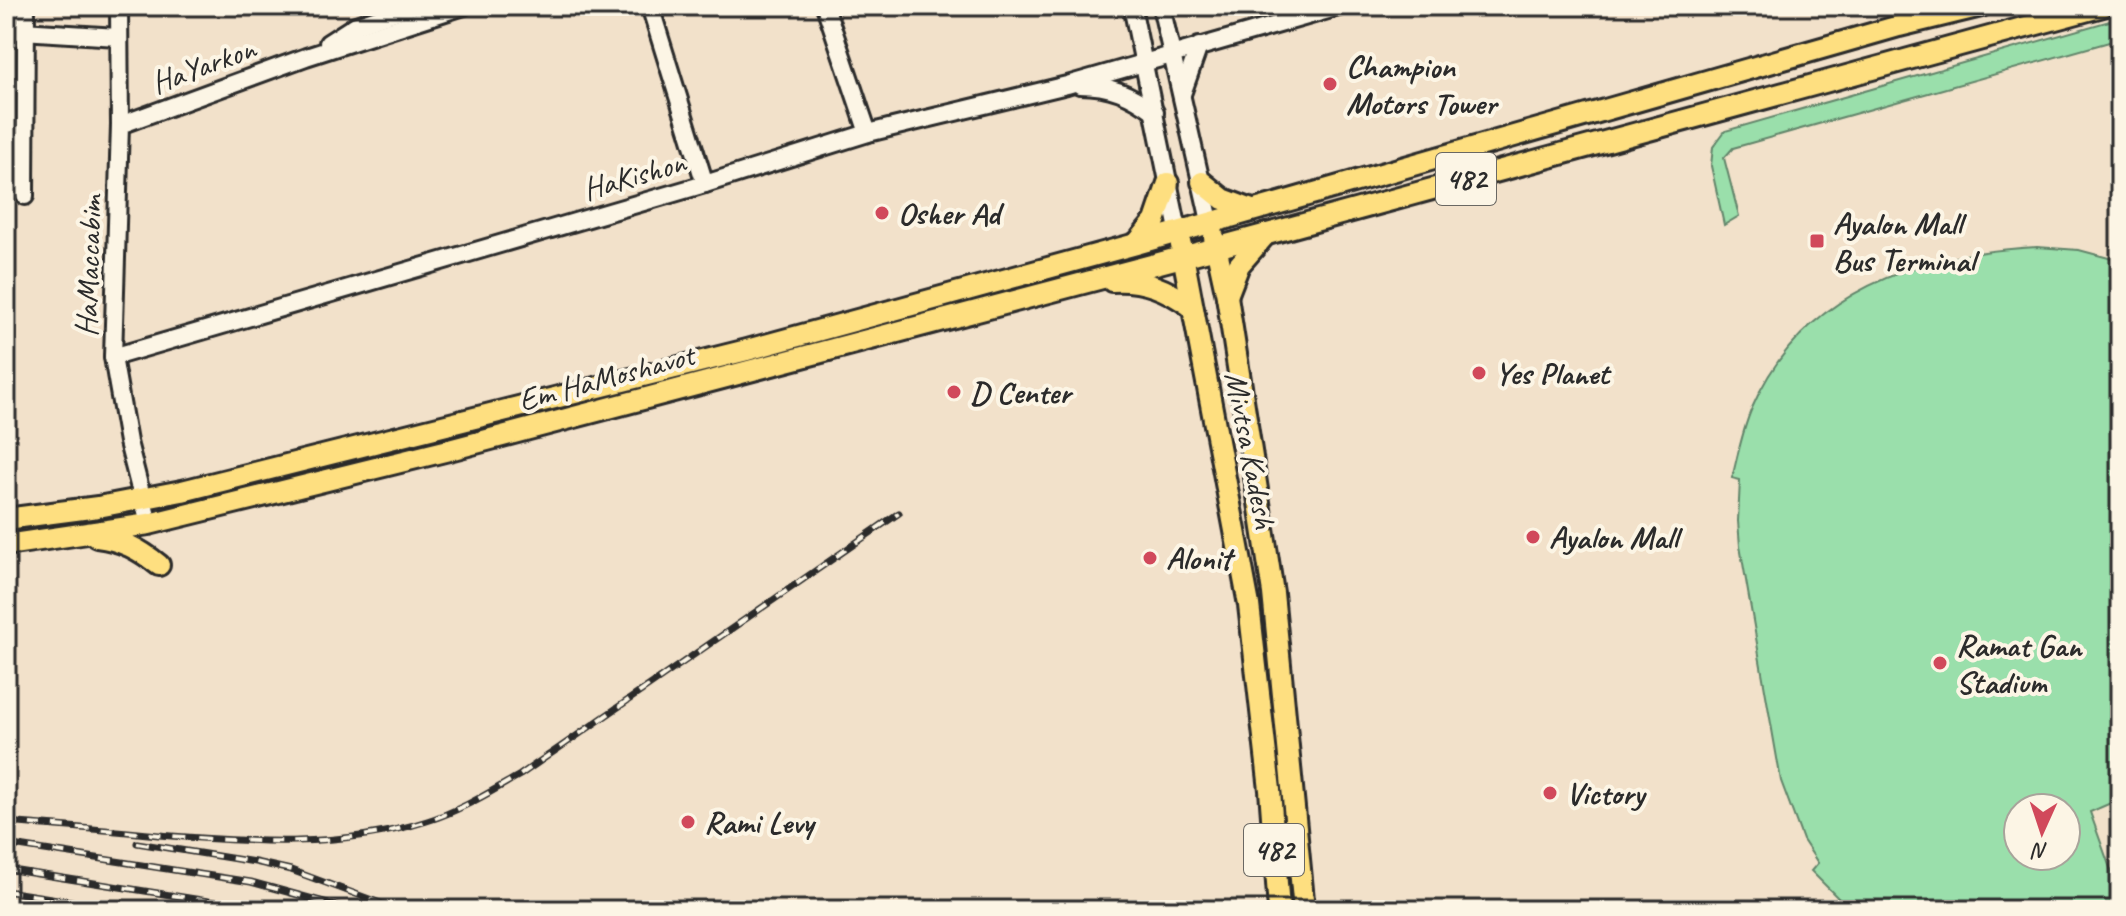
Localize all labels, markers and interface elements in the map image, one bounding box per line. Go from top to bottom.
street label: HaYarkon [145,27,262,103]
place label: Champion Motors Tower [1346,46,1499,124]
marker: Champion Motors Tower [1321,75,1339,93]
street label: HaKishon [578,141,692,210]
road number: 482 [1436,153,1496,205]
street label: HaMaccabim [66,192,112,337]
place label: Osher Ad [898,193,1005,234]
place label: Ayalon Mall Bus Terminal [1833,203,1981,281]
marker: Osher Ad [873,204,891,222]
marker: Ayalon Mall Bus Terminal [1808,232,1826,250]
street label: Em HaMoshavot [514,334,702,421]
place label: Yes Planet [1495,353,1612,394]
marker: Yes Planet [1470,364,1488,382]
street label: Mivtsa Kadesh [1215,368,1286,532]
place label: D Center [970,372,1074,413]
marker: D Center [945,383,963,401]
place label: Ayalon Mall [1549,517,1684,558]
marker: Ayalon Mall [1524,528,1542,546]
place label: Alonit [1166,538,1236,579]
marker: Alonit [1141,549,1159,567]
place label: Ramat Gan Stadium [1956,625,2084,703]
marker: Ramat Gan Stadium [1931,654,1949,672]
place label: Victory [1566,773,1647,814]
marker: Victory [1541,784,1559,802]
north arrow [2002,792,2082,872]
place label: Rami Levy [704,802,816,843]
marker: Rami Levy [679,813,697,831]
road number: 482 [1244,824,1304,876]
text: N [2030,836,2049,865]

